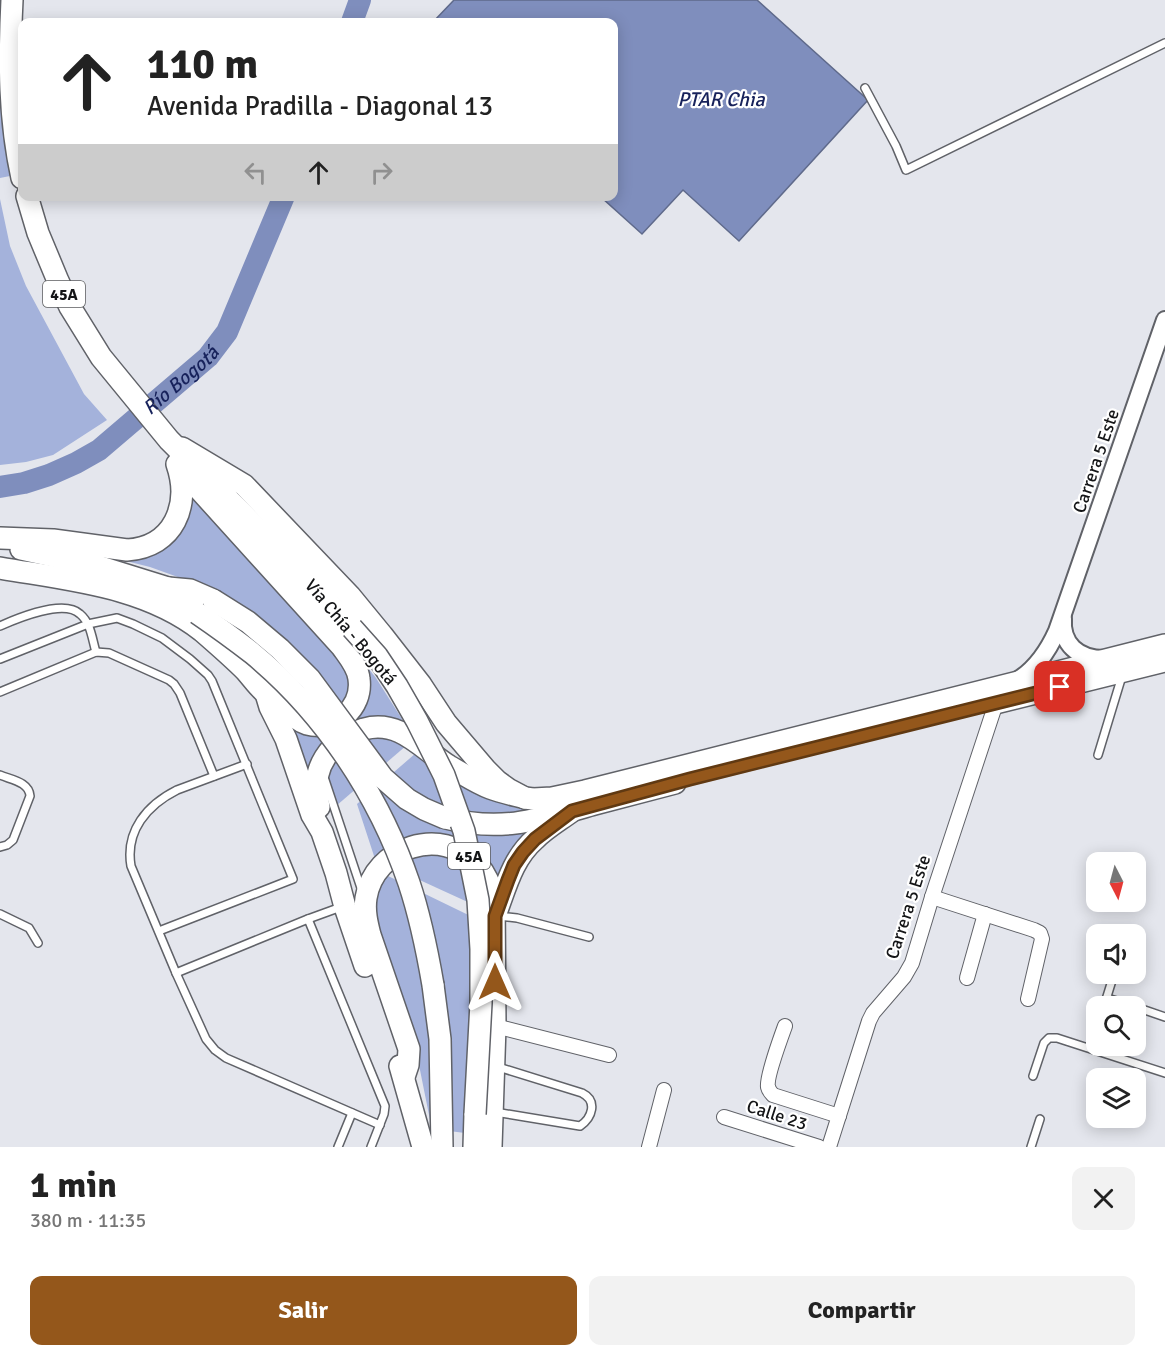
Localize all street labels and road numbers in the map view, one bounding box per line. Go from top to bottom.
road number: 45A [43,281,85,307]
street label: Carrera 5 Este [1068,406,1124,516]
street label: Vía Chía - Bogotá [300,575,402,689]
road number: 45A [448,843,490,869]
street label: Carrera 5 Este [881,852,935,962]
street label: Calle 23 [744,1095,810,1135]

